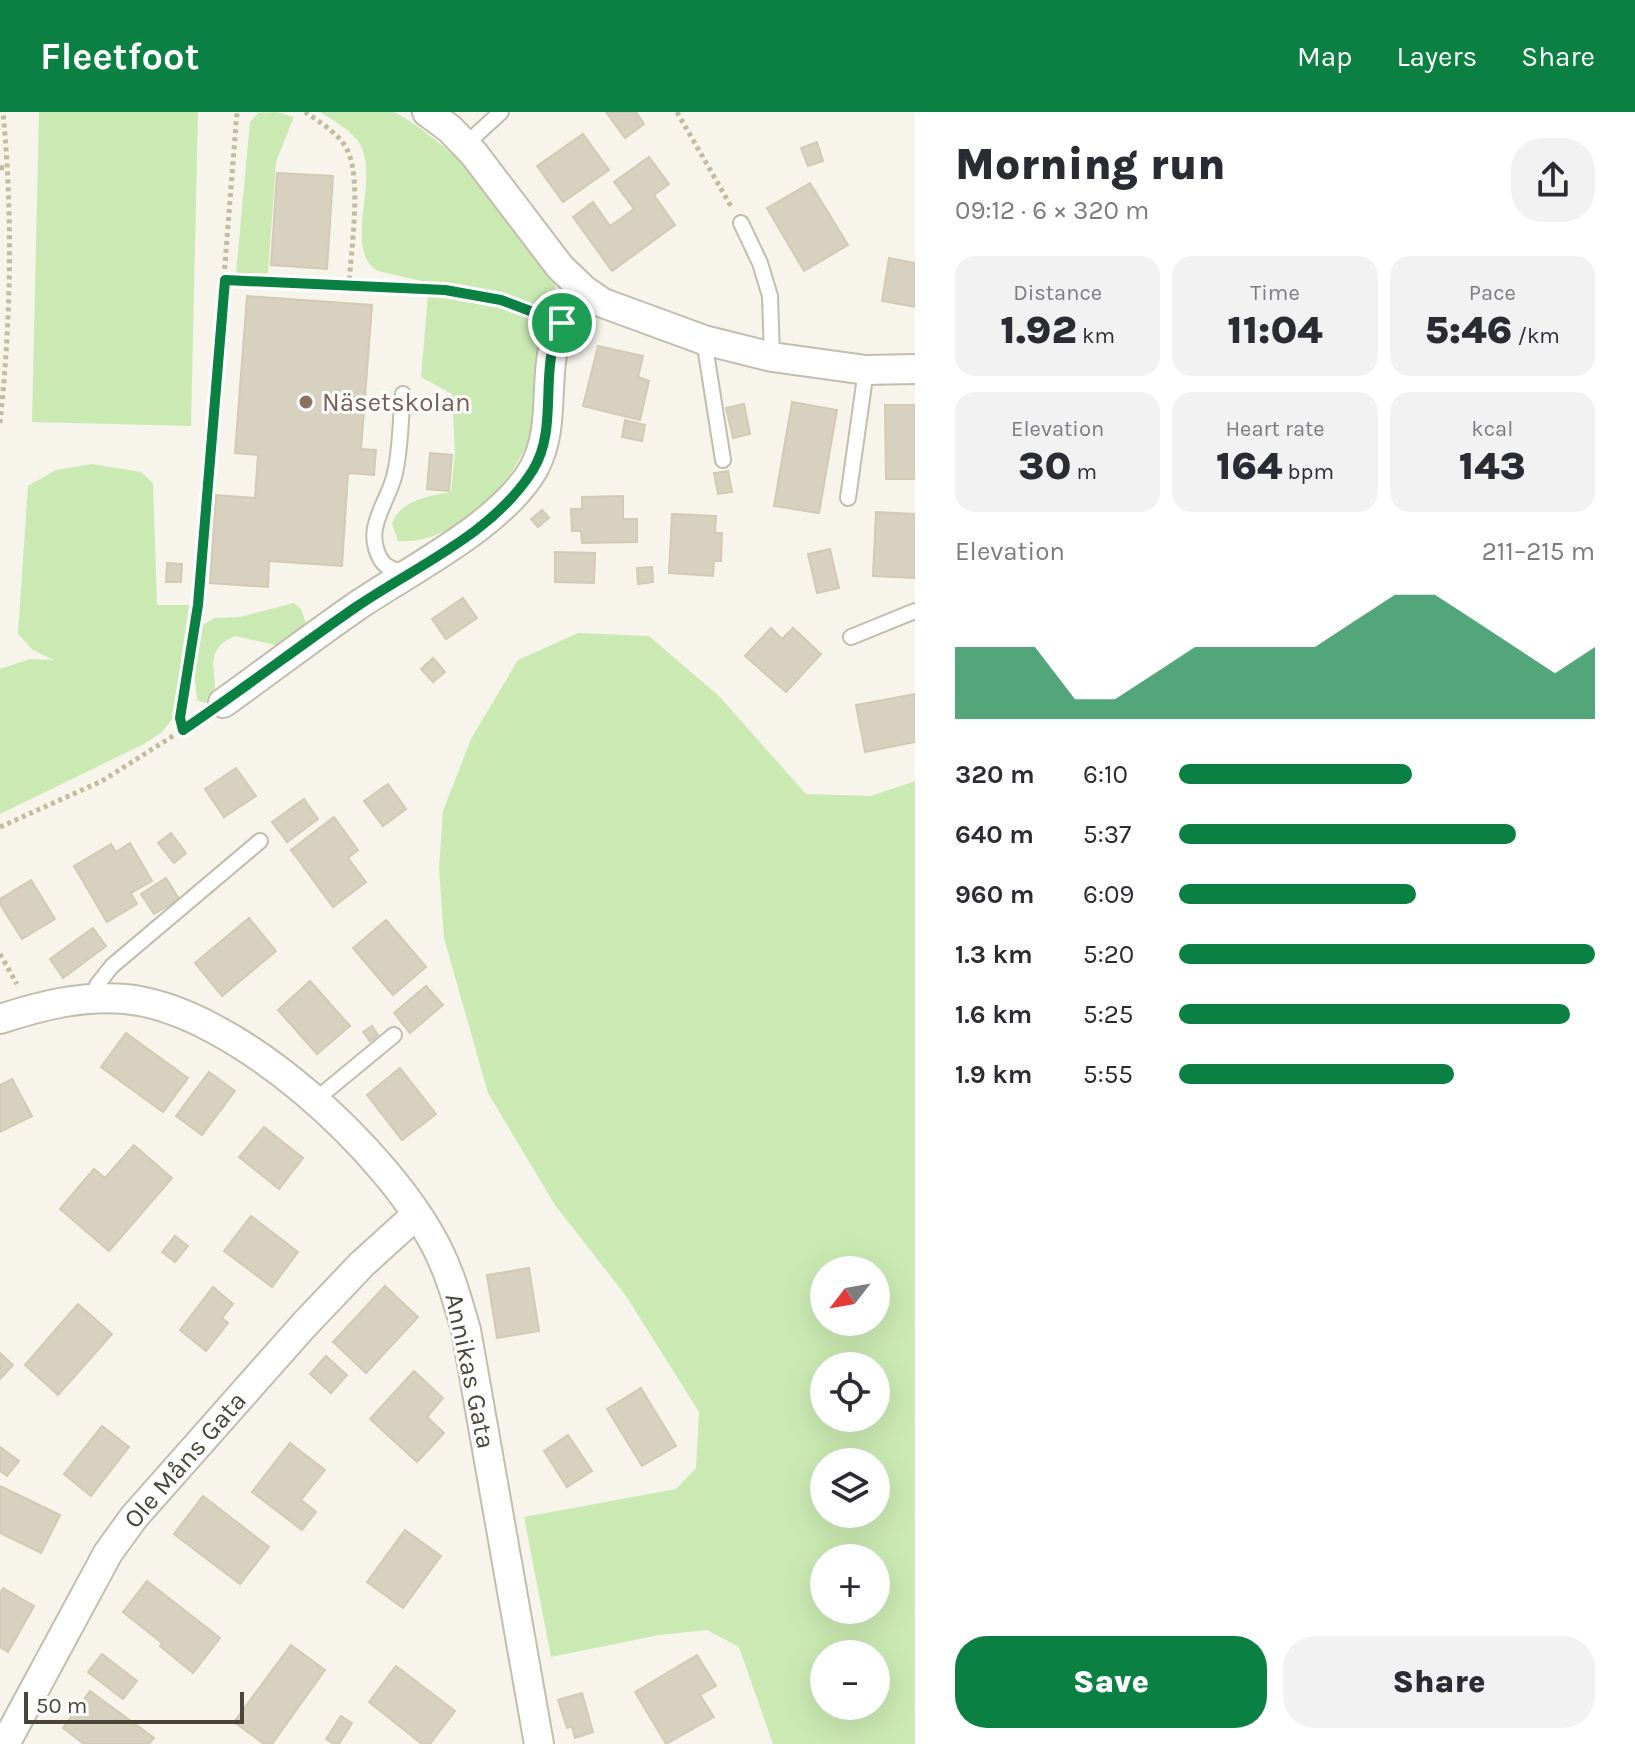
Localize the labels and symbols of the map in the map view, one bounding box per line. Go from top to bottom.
pin [528,289,596,357]
place label: Näsetskolan [322,387,471,418]
marker: Näsetskolan [297,393,315,411]
north arrow [810,1256,890,1336]
street label: Annikas Gata [438,1290,502,1452]
street label: Ole Måns Gata [117,1385,253,1535]
scale bar [24,1688,244,1724]

